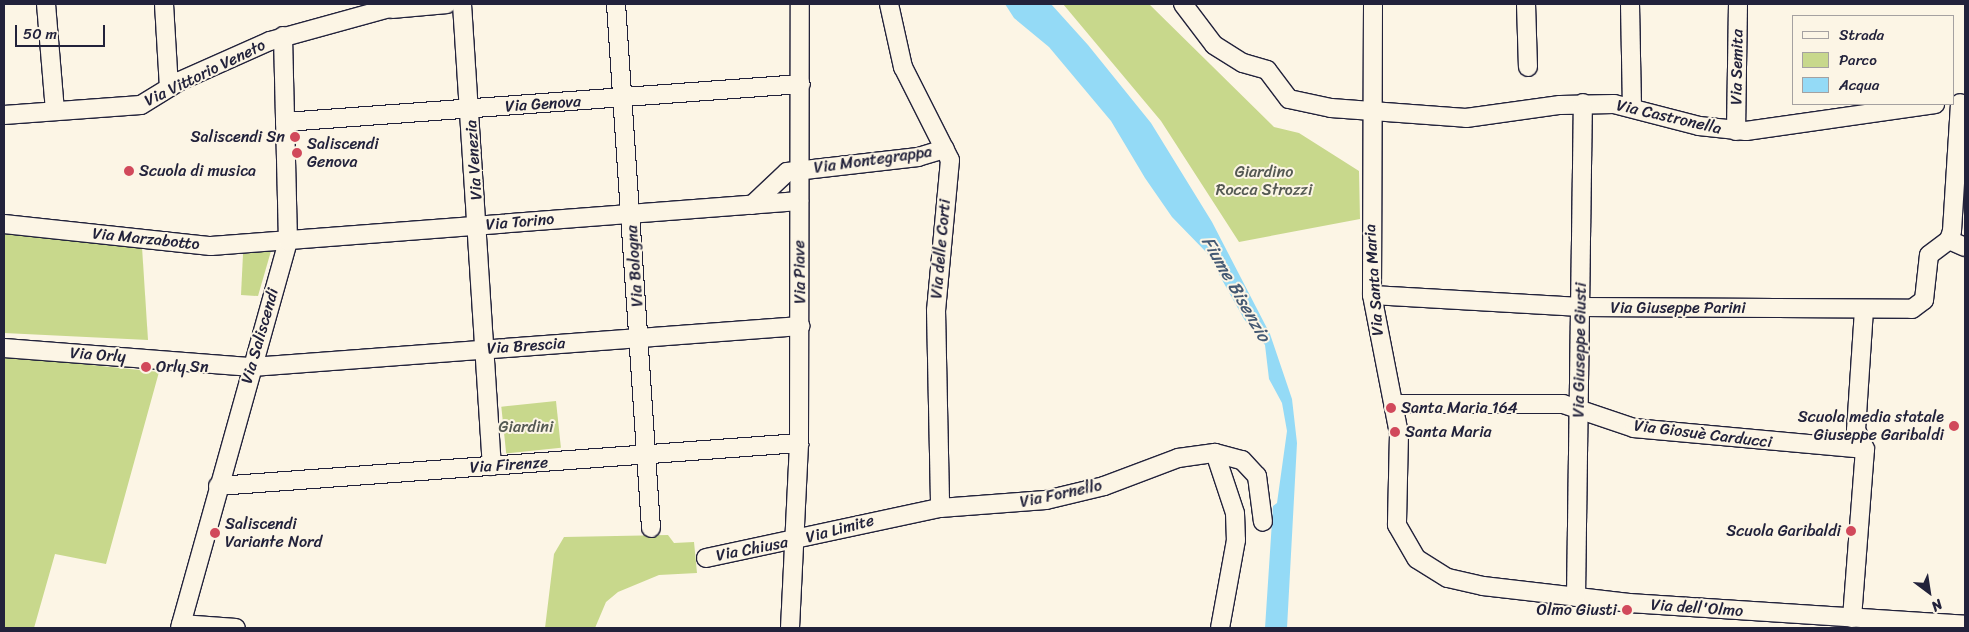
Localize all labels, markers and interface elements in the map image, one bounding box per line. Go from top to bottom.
scale bar [18,15,108,47]
legend [1792,15,1954,105]
text: 50 m [23,21,57,47]
text: Strada [1839,22,1884,48]
street label: Via Semita [1727,29,1747,105]
street label: Via Vittorio Veneto [141,35,269,111]
text: Parco [1839,47,1877,73]
text: Acqua [1839,72,1879,98]
street label: Via Genova [504,92,582,116]
street label: Via Castronella [1615,96,1723,138]
street label: Via Venezia [462,120,486,200]
place label: Saliscendi Sn [191,127,285,147]
marker: Saliscendi Sn [289,131,301,143]
place label: Saliscendi Genova [307,134,379,172]
street label: Via Montegrappa [813,142,933,178]
marker: Saliscendi Genova [291,147,303,159]
place label: Scuola di musica [139,161,256,181]
park label: Giardino Rocca Strozzi [1215,162,1313,200]
marker: Scuola di musica [123,165,135,177]
street label: Via delle Corti [927,198,955,300]
street label: Via Torino [485,209,555,235]
street label: Via Santa Maria [1361,223,1387,337]
street label: Via Marzabotto [92,224,200,254]
street label: Via Bologna [623,225,647,307]
water label: Fiume Bisenzio [1197,233,1275,345]
street label: Via Piave [790,240,810,304]
street label: Via Giuseppe Giusti [1569,282,1591,418]
street label: Via Saliscendi [237,286,283,386]
street label: Via Giuseppe Parini [1610,298,1746,318]
street label: Via Brescia [486,334,566,358]
street label: Via Orly [70,343,126,367]
place label: Orly Sn [156,357,209,377]
marker: Orly Sn [140,361,152,373]
place label: Santa Maria 164 [1401,398,1517,418]
marker: Santa Maria 164 [1385,402,1397,414]
place label: Scuola media statale Giuseppe Garibaldi [1798,407,1944,445]
street label: Via Giosuè Carducci [1633,416,1773,452]
park label: Giardini [499,417,553,437]
marker: Scuola media statale Giuseppe Garibaldi [1948,420,1960,432]
place label: Santa Maria [1405,422,1491,442]
marker: Santa Maria [1389,426,1401,438]
street label: Via Firenze [469,453,549,477]
street label: Via Fornello [1018,476,1104,512]
street label: Via Limite [804,511,876,547]
place label: Saliscendi Variante Nord [225,514,322,552]
place label: Scuola Garibaldi [1727,521,1841,541]
marker: Scuola Garibaldi [1845,525,1857,537]
marker: Saliscendi Variante Nord [209,527,221,539]
street label: Via Chiusa [714,533,790,565]
north arrow [1904,567,1954,617]
text: N [1926,592,1948,618]
street label: Via dell'Olmo [1650,595,1744,621]
place label: Olmo Giusti [1536,600,1617,620]
marker: Olmo Giusti [1621,604,1633,616]

